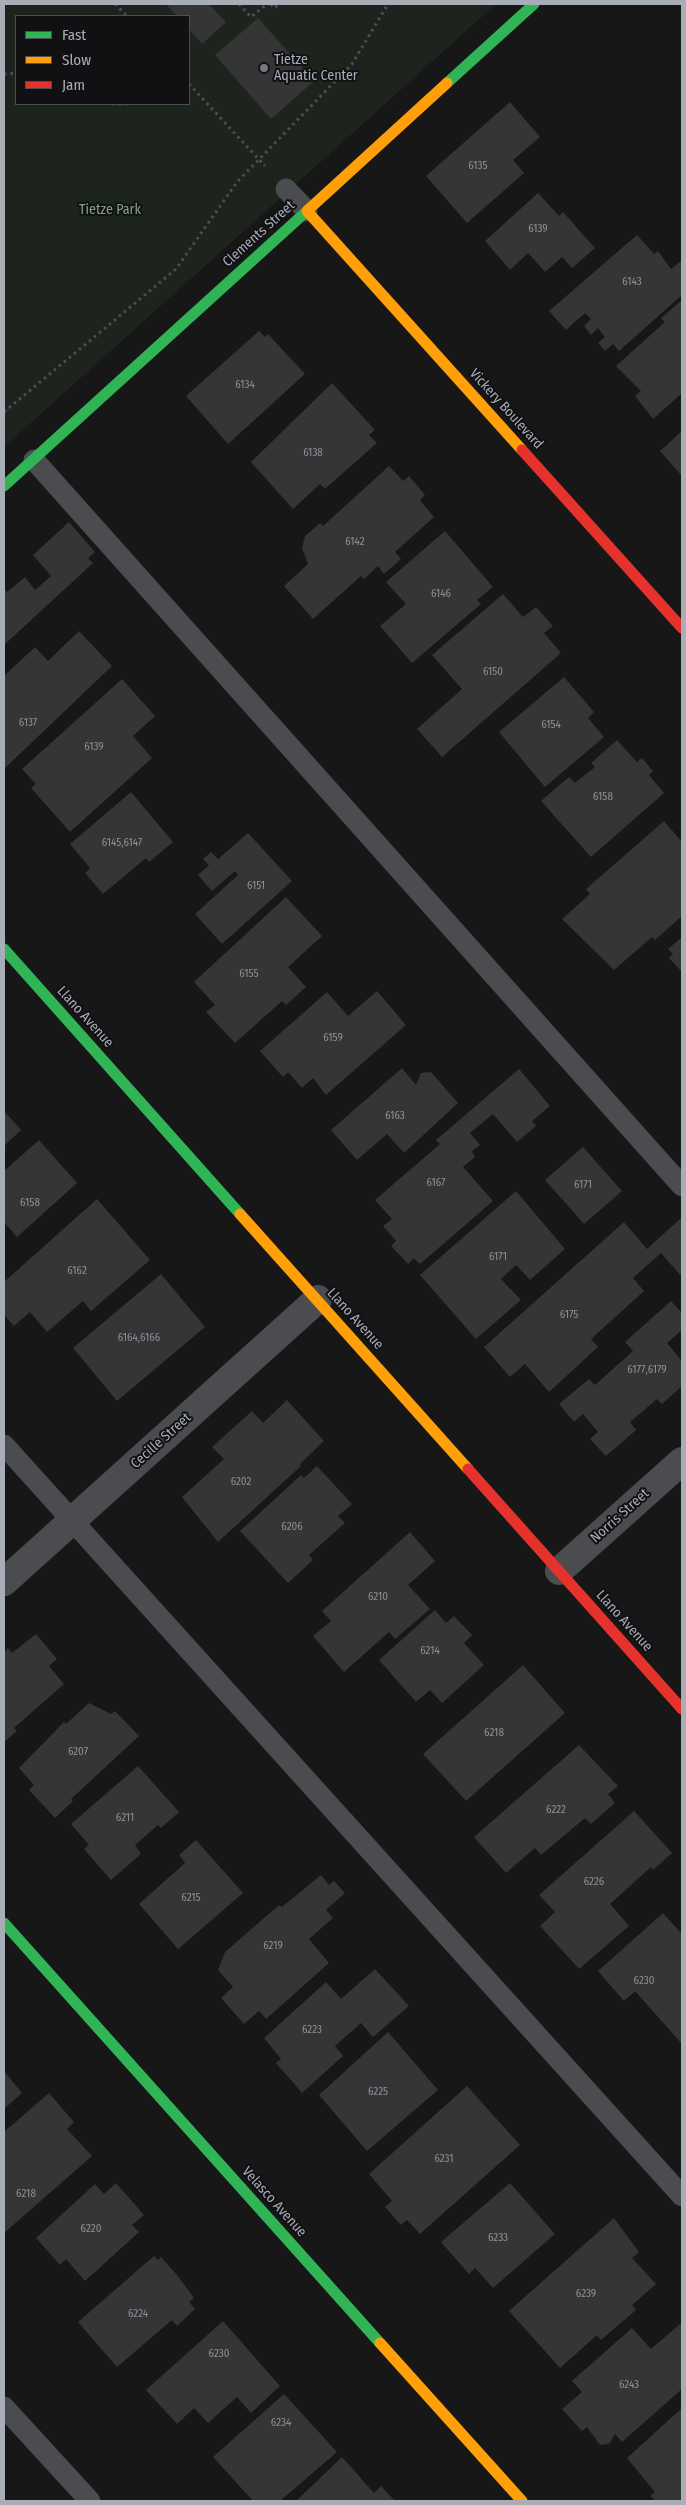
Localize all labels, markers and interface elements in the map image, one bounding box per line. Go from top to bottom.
legend [15,15,190,105]
text: Fast [62,26,86,44]
text: Slow [62,51,91,69]
place label: Tietze Aquatic Center [274,52,358,84]
marker: Tietze Aquatic Center [258,62,270,74]
text: Jam [62,76,85,94]
house number: 6135 [468,159,488,173]
street label: Clements Street [220,197,298,271]
park label: Tietze Park [79,202,141,218]
house number: 6139 [528,222,548,236]
house number: 6143 [622,275,642,289]
street label: Vickery Boulevard [466,365,546,453]
house number: 6134 [235,378,255,392]
house number: 6138 [303,446,323,460]
house number: 6142 [345,535,365,549]
house number: 6146 [431,587,451,601]
house number: 6150 [483,665,503,679]
house number: 6137 [19,716,37,730]
house number: 6154 [541,718,561,732]
house number: 6139 [84,740,104,754]
house number: 6158 [593,790,613,804]
house number: 6145,6147 [102,836,142,850]
house number: 6151 [247,879,265,893]
house number: 6155 [239,967,259,981]
street label: Llano Avenue [53,983,117,1051]
house number: 6159 [323,1031,343,1045]
house number: 6163 [385,1109,405,1123]
house number: 6167 [427,1176,445,1190]
house number: 6171 [574,1178,592,1192]
house number: 6158 [20,1196,40,1210]
house number: 6171 [489,1250,507,1264]
house number: 6162 [67,1264,87,1278]
street label: Llano Avenue [323,1285,387,1353]
house number: 6175 [560,1308,578,1322]
house number: 6164,6166 [118,1331,160,1345]
house number: 6177,6179 [627,1363,667,1377]
street label: Cecille Street [127,1410,195,1472]
house number: 6202 [231,1475,251,1489]
street label: Norris Street [587,1485,653,1547]
house number: 6206 [281,1520,303,1534]
street label: Llano Avenue [592,1587,656,1655]
house number: 6210 [368,1590,388,1604]
house number: 6214 [420,1644,440,1658]
house number: 6218 [484,1726,504,1740]
house number: 6207 [68,1745,88,1759]
house number: 6222 [546,1803,566,1817]
house number: 6211 [116,1811,134,1825]
house number: 6226 [584,1875,604,1889]
house number: 6215 [181,1891,201,1905]
house number: 6219 [263,1939,283,1953]
house number: 6230 [634,1974,654,1988]
house number: 6223 [302,2023,322,2037]
house number: 6225 [368,2085,388,2099]
house number: 6231 [434,2152,454,2166]
street label: Velasco Avenue [238,2163,310,2241]
house number: 6218 [16,2187,36,2201]
house number: 6220 [81,2222,101,2236]
house number: 6233 [488,2231,508,2245]
house number: 6239 [576,2287,596,2301]
house number: 6224 [128,2307,148,2321]
house number: 6230 [209,2347,229,2361]
house number: 6243 [619,2378,639,2392]
house number: 6234 [271,2416,291,2430]

